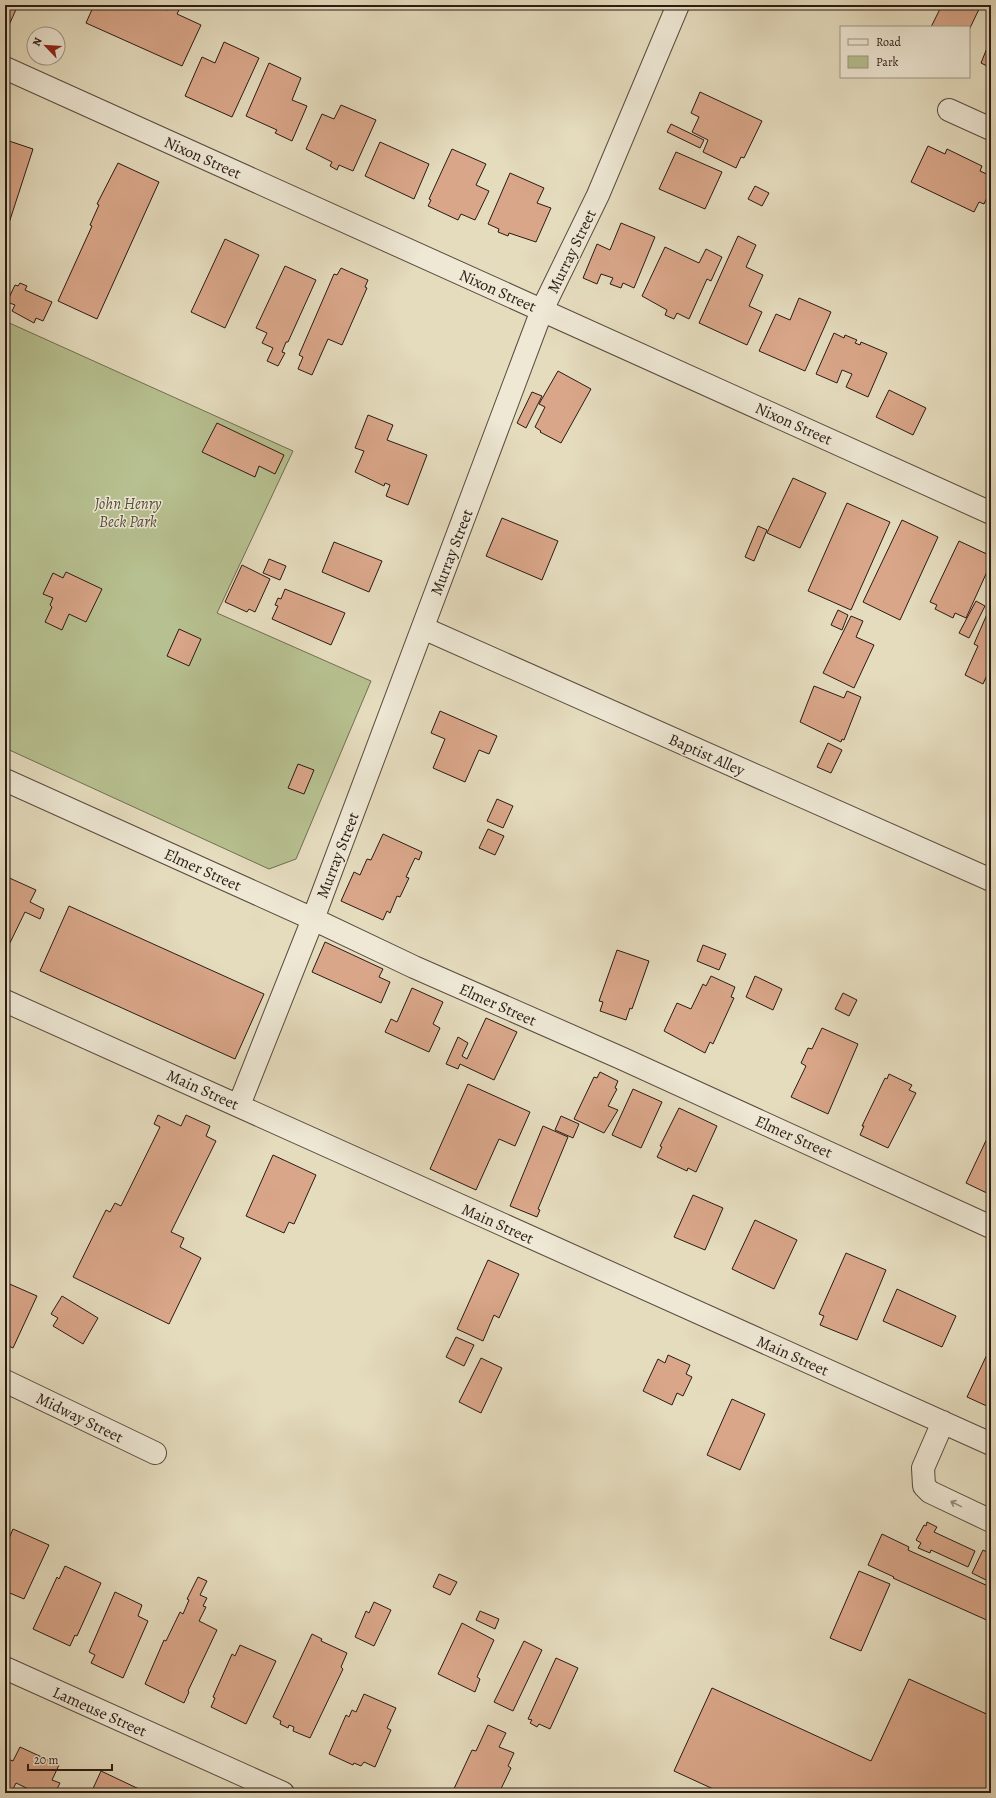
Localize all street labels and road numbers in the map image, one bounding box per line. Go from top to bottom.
street label: Nixon Street [160,131,245,185]
street label: Murray Street [542,206,602,297]
street label: Nixon Street [455,264,540,318]
street label: Nixon Street [751,397,836,451]
street label: Murray Street [425,506,478,599]
street label: Baptist Alley [665,728,749,782]
street label: Murray Street [311,809,364,902]
street label: Elmer Street [160,843,245,897]
street label: Elmer Street [455,978,540,1032]
street label: Main Street [163,1064,242,1116]
street label: Elmer Street [751,1110,836,1164]
street label: Main Street [458,1198,537,1250]
street label: Main Street [753,1330,832,1382]
street label: Midway Street [32,1387,127,1448]
street label: Lameuse Street [49,1681,150,1742]

